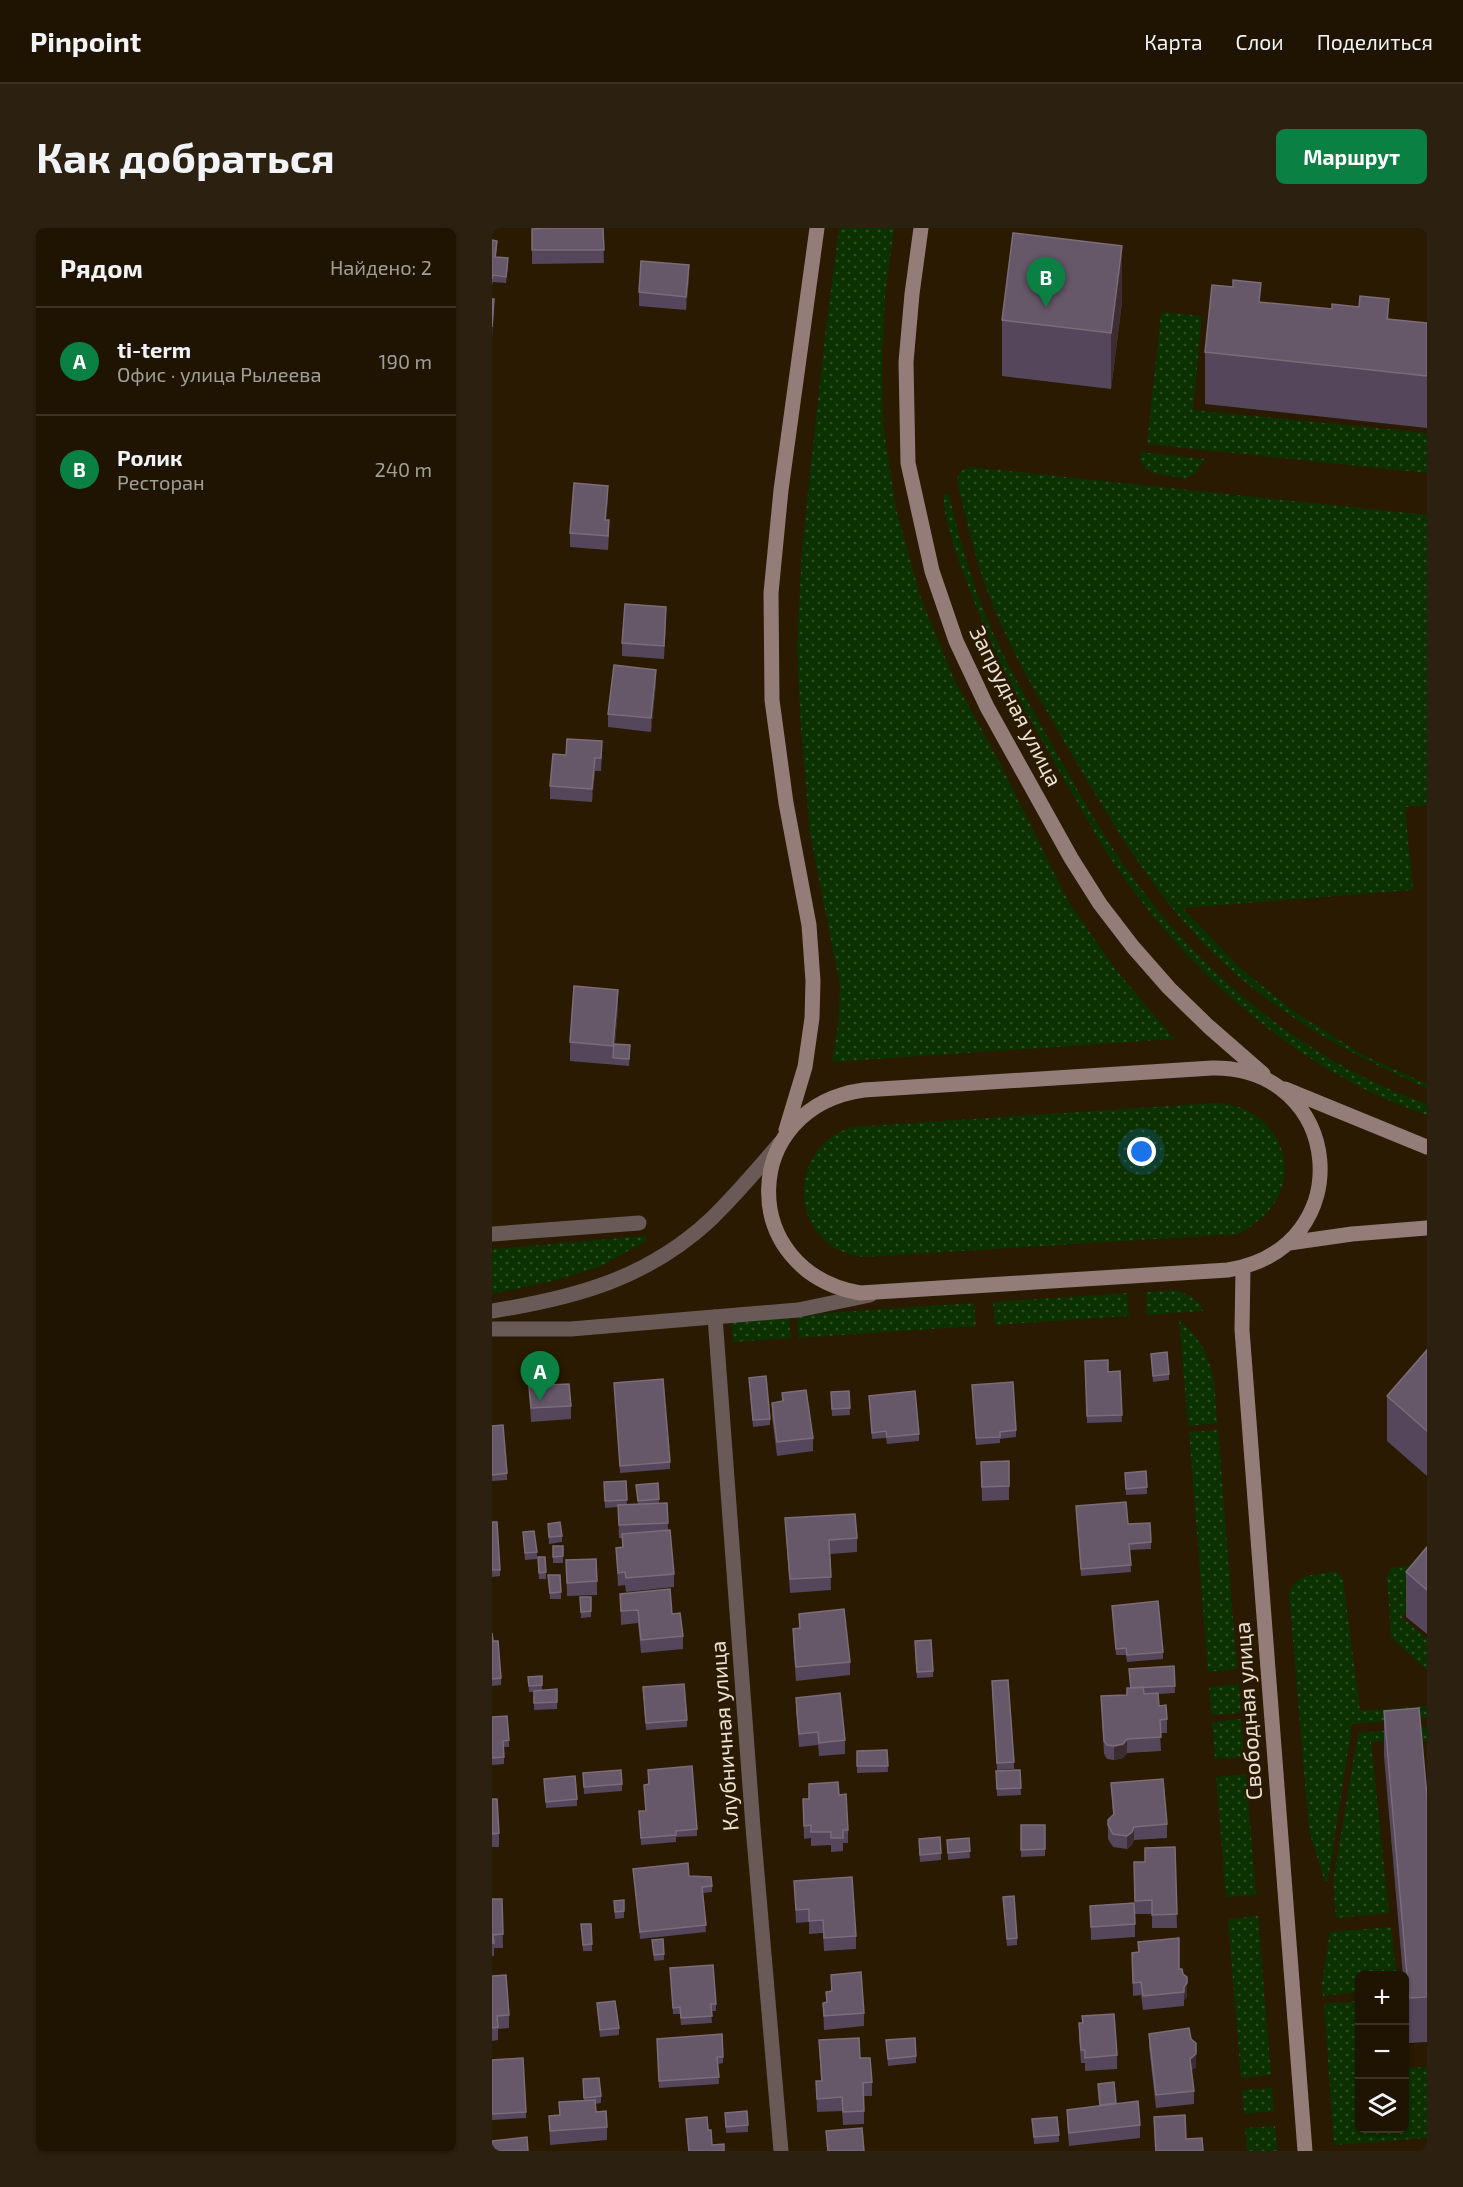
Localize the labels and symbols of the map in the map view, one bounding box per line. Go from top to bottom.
pin: B [1026,257,1066,307]
street label: Запрудная улица [964,621,1069,791]
your location [1127,1137,1156,1166]
pin: A [520,1352,560,1401]
street label: Свободная улица [1228,1621,1267,1801]
street label: Клубничная улица [703,1640,744,1832]

